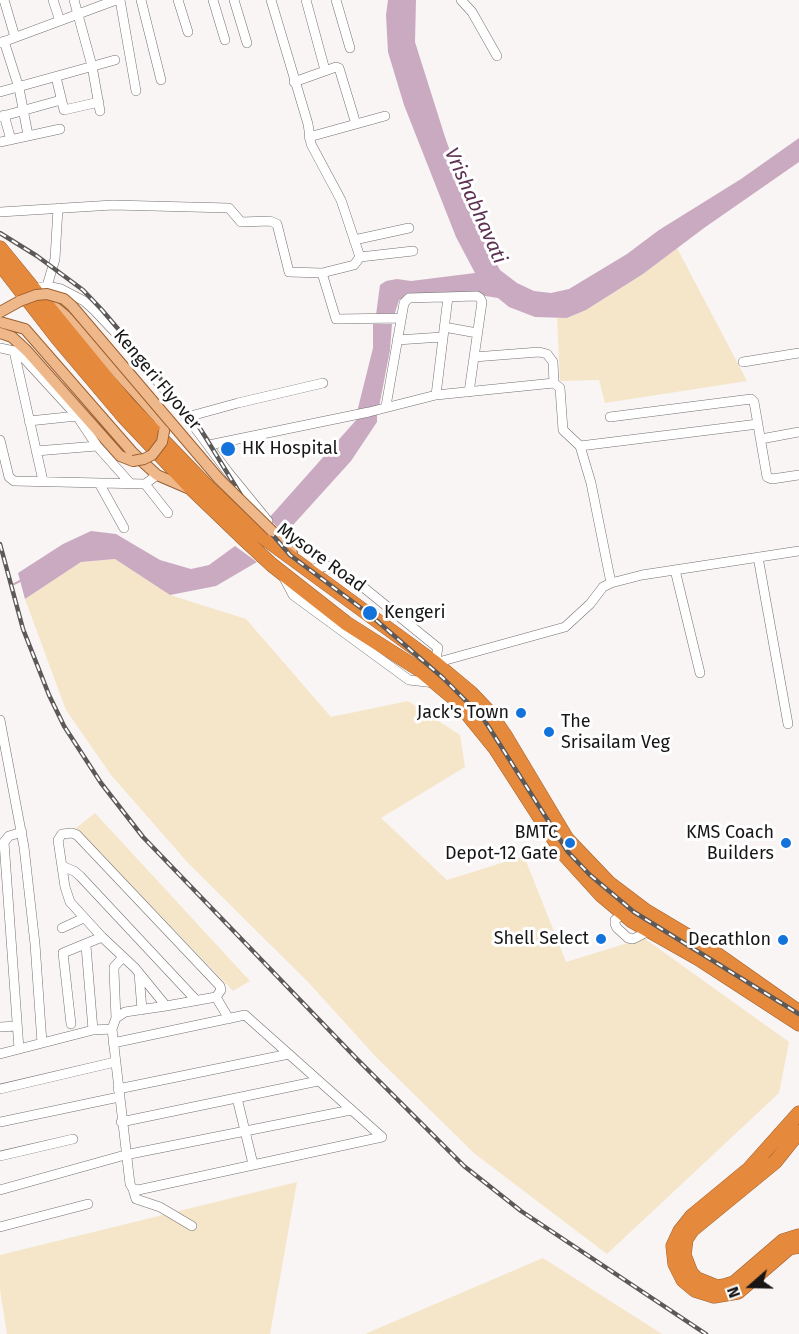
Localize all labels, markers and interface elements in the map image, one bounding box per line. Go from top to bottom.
water label: Vrishabhavati [439,144,511,268]
street label: Kengeri Flyover [109,325,205,435]
place label: HK Hospital [242,438,338,460]
marker: HK Hospital [219,440,237,458]
street label: Mysore Road [273,519,369,597]
place label: Kengeri [384,602,446,624]
marker: Kengeri [361,604,379,622]
place label: Jack's Town [417,702,509,724]
marker: Jack's Town [514,706,528,720]
place label: The Srisailam Veg [561,711,670,754]
marker: The Srisailam Veg [542,725,556,739]
place label: BMTC Depot-12 Gate [445,822,558,864]
place label: KMS Coach Builders [686,822,774,864]
marker: BMTC Depot-12 Gate [563,836,577,850]
marker: KMS Coach Builders [779,836,793,850]
place label: Shell Select [494,928,589,950]
place label: Decathlon [688,929,771,951]
marker: Shell Select [594,932,608,946]
marker: Decathlon [776,933,790,947]
north arrow [721,1256,781,1316]
text: N [723,1284,744,1301]

